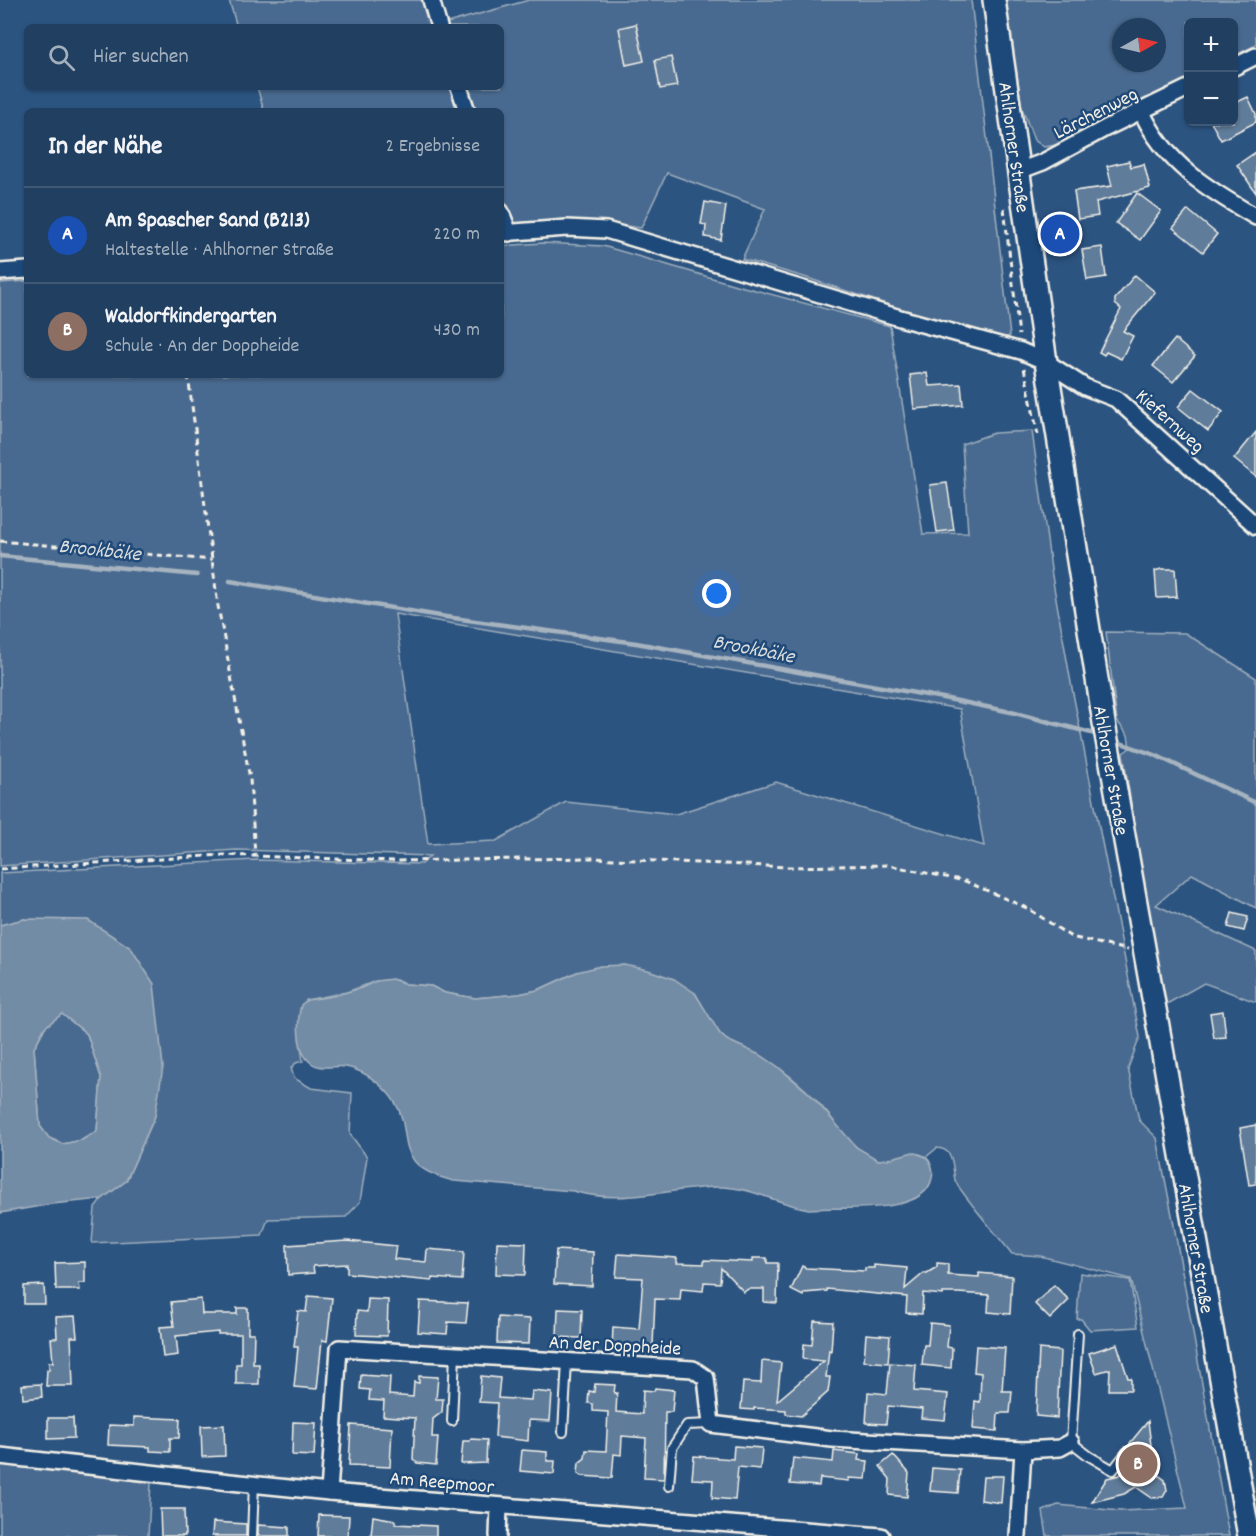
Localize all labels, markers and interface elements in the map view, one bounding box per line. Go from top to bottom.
north arrow [1112,18,1166,72]
map controls [1184,18,1238,126]
button: + [1184,18,1238,72]
search box [24,24,504,90]
icon: search [45,41,78,74]
text: Hier suchen [93,42,189,73]
button: − [1184,72,1238,126]
street label: Ahlhorner Straße [989,80,1035,215]
street label: Lärchenweg [1049,81,1143,148]
text: In der Nähe [48,129,162,166]
text: 2 Ergebnisse [385,133,480,161]
text: Am Spascher Sand (B213) [105,206,310,237]
pin: A [1040,212,1080,256]
text: A [62,221,73,249]
text: 220 m [433,221,480,249]
text: Haltestelle · Ahlhorner Straße [105,237,334,265]
text: Waldorfkindergarten [105,302,277,333]
text: B [63,317,72,345]
text: 430 m [434,317,480,345]
text: Schule · An der Doppheide [105,333,299,361]
street label: Kiefernweg [1128,384,1210,461]
water label: Brookbäke [57,533,144,571]
your location [702,579,731,608]
water label: Brookbäke [710,628,798,674]
street label: Ahlhorner Straße [1084,703,1134,838]
street label: Ahlhorner Straße [1169,1181,1219,1316]
street label: An der Doppheide [548,1330,682,1364]
pin: B [1118,1442,1158,1486]
street label: Am Reepmoor [388,1465,496,1503]

